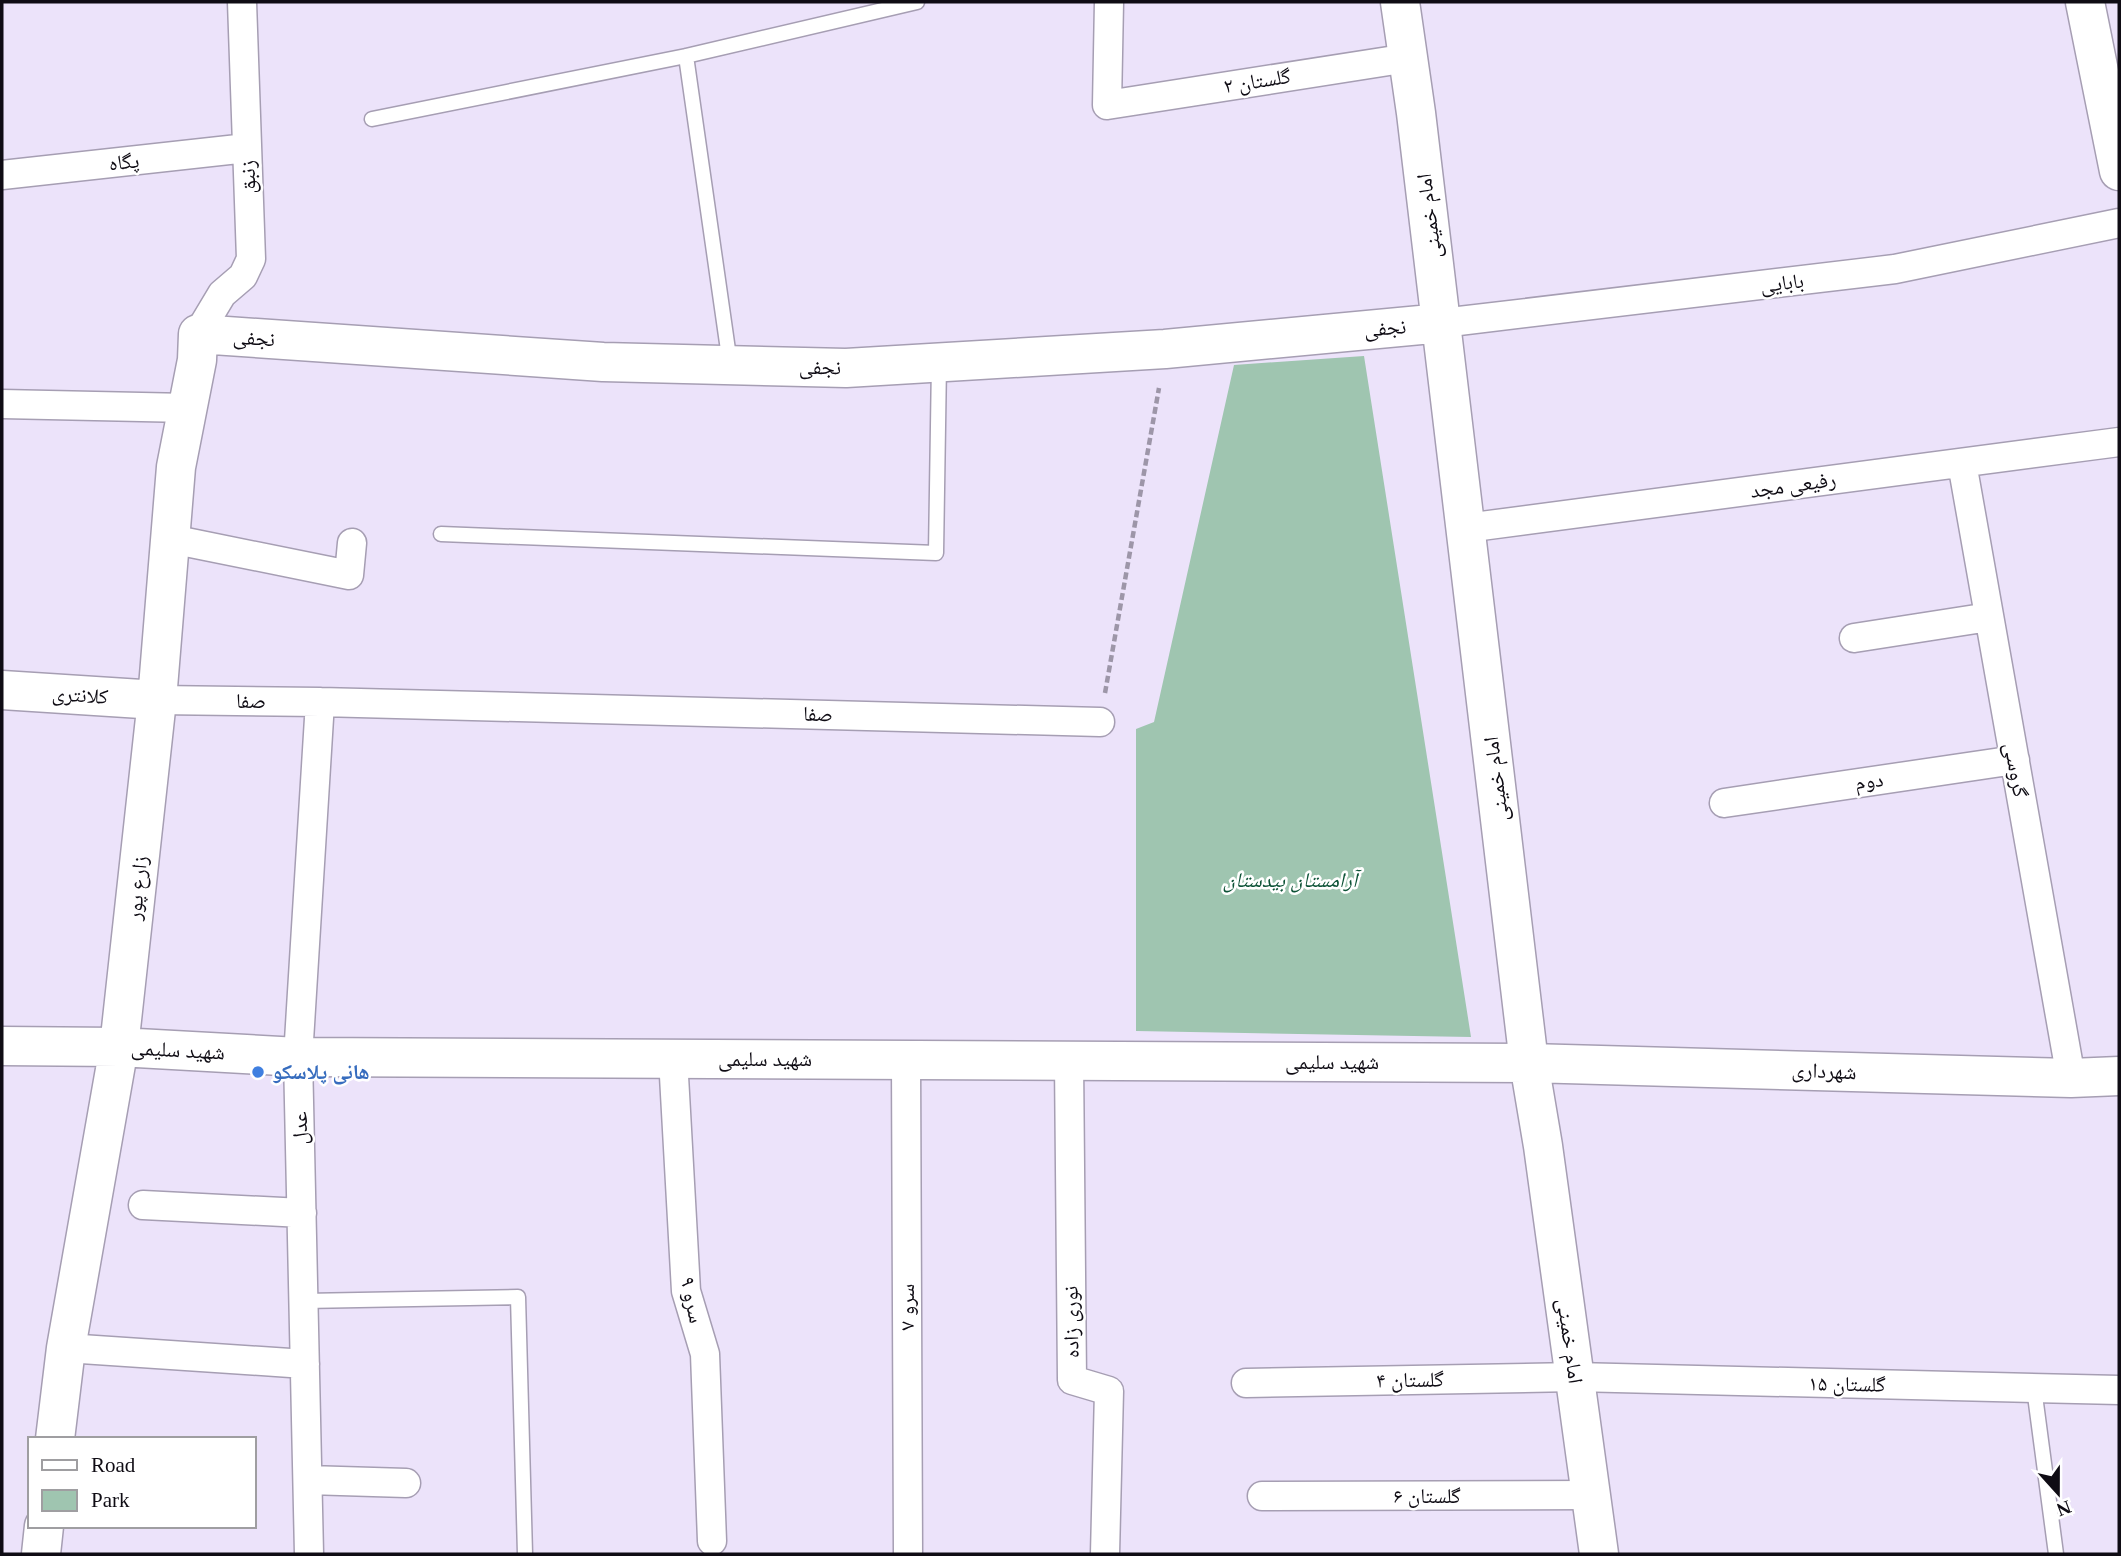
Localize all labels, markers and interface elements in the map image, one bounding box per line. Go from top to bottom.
street label: گلستان ۲ [1222,64,1293,98]
street label: پگاه [107,148,141,176]
street label: زنبق [235,160,262,194]
street label: امام خمینی [1412,172,1448,260]
street label: بابایی [1759,268,1805,299]
street label: نجفی [1363,314,1407,343]
street label: نجفی [232,325,276,352]
street label: نجفی [799,355,841,380]
street label: رفیعی مجد [1749,467,1838,504]
street label: کلانتری [51,681,109,709]
street label: صفا [236,689,266,713]
street label: صفا [803,702,833,726]
street label: امام خمینی [1479,735,1515,823]
street label: گروسی [1998,741,2033,800]
street label: دوم [1853,767,1885,797]
street label: زارع پور [122,855,153,922]
park label: آرامستان بیدستان [1223,868,1362,893]
street label: شهید سلیمی [130,1036,226,1065]
street label: شهید سلیمی [718,1047,812,1072]
street label: شهید سلیمی [1285,1050,1379,1075]
street label: شهرداری [1791,1058,1857,1084]
place label: هانی پلاسکو [272,1060,370,1085]
marker: هانی پلاسکو [250,1064,266,1080]
street label: عدل [288,1111,312,1145]
street label: سرو ۹ [675,1275,709,1325]
street label: سرو ۷ [895,1284,919,1330]
street label: نوری زاده [1058,1286,1084,1358]
street label: امام خمینی [1550,1297,1588,1385]
street label: گلستان ۴ [1376,1367,1444,1393]
street label: گلستان ۱۵ [1808,1371,1886,1397]
legend [28,1437,256,1528]
text: Road [91,1453,136,1477]
north arrow [2023,1458,2093,1528]
street label: گلستان ۶ [1393,1484,1461,1508]
text: Park [91,1488,130,1512]
text: N [2053,1496,2074,1521]

